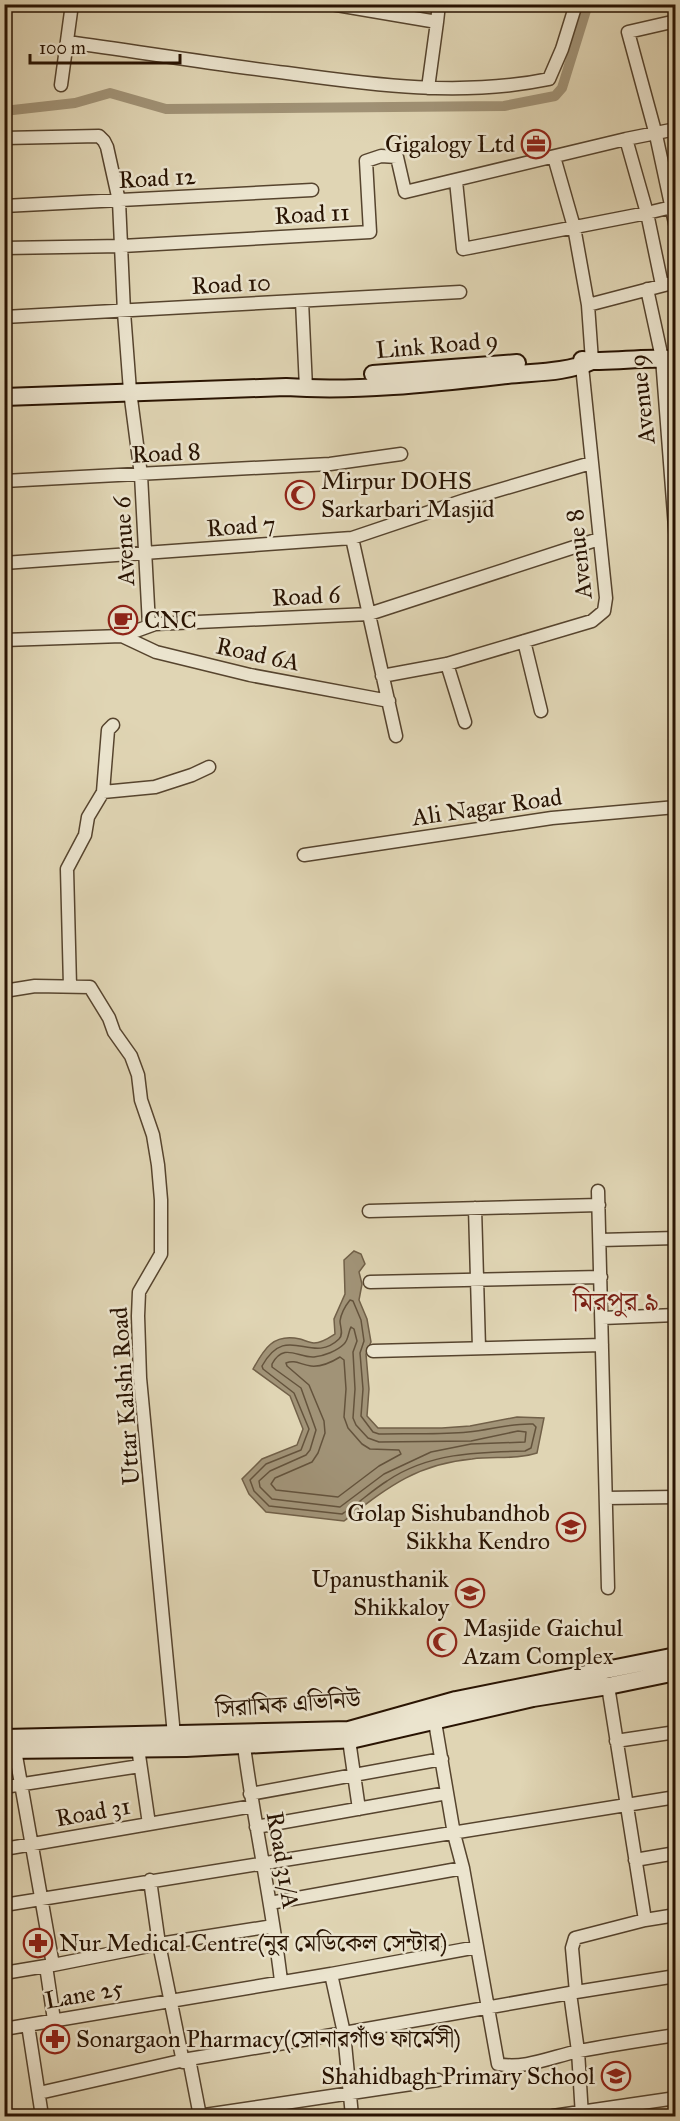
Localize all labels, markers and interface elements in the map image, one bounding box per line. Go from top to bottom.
scale bar [30,27,180,65]
text: 100 m [39,37,86,59]
office icon: Gigalogy Ltd [520,128,552,160]
place label: Gigalogy Ltd [385,129,515,159]
street label: Road 12 [117,161,197,195]
street label: Road 11 [274,197,350,231]
street label: Road 10 [190,267,272,301]
street label: Link Road 9 [375,325,499,365]
street label: Avenue 9 [622,353,662,446]
street label: Road 8 [131,436,201,470]
place label: Mirpur DOHS Sarkarbari Masjid [321,466,495,524]
mosque icon: Mirpur DOHS Sarkarbari Masjid [284,479,316,511]
street label: Avenue 6 [107,495,141,587]
street label: Avenue 8 [559,508,599,601]
street label: Road 7 [205,509,277,543]
street label: Road 6 [271,579,342,613]
cafe icon: CNC [107,604,139,636]
place label: CNC [144,605,197,635]
street label: Road 6A [213,631,303,677]
street label: Ali Nagar Road [409,782,564,833]
district label: মিরপুর ৯ [572,1285,659,1318]
street label: Uttar Kalshi Road [104,1306,146,1486]
place label: Golap Sishubandhob Sikkha Kendro [347,1498,550,1556]
school or university icon: Golap Sishubandhob Sikkha Kendro [555,1511,587,1543]
place label: Upanusthanik Shikkaloy [311,1564,450,1622]
school or university icon: Upanusthanik Shikkaloy [454,1577,486,1609]
place label: Masjide Gaichul Azam Complex [462,1613,623,1671]
mosque icon: Masjide Gaichul Azam Complex [426,1626,458,1658]
street label: সিরামিক এভিনিউ [213,1684,363,1724]
street label: Road 31 [53,1791,133,1833]
street label: Road 31/A [260,1809,306,1911]
pharmacy icon: Nur Medical Centre(নুর মেডিকেল সেন্টার) [22,1927,54,1959]
place label: Nur Medical Centre(নুর মেডিকেল সেন্টার) [59,1928,447,1958]
street label: Lane 25 [43,1972,125,2016]
pharmacy icon: Sonargaon Pharmacy(সোনারগাঁও ফার্মেসী) [39,2023,71,2055]
place label: Sonargaon Pharmacy(সোনারগাঁও ফার্মেসী) [76,2024,461,2054]
school or university icon: Shahidbagh Primary School [600,2060,632,2092]
place label: Shahidbagh Primary School [321,2061,595,2091]

